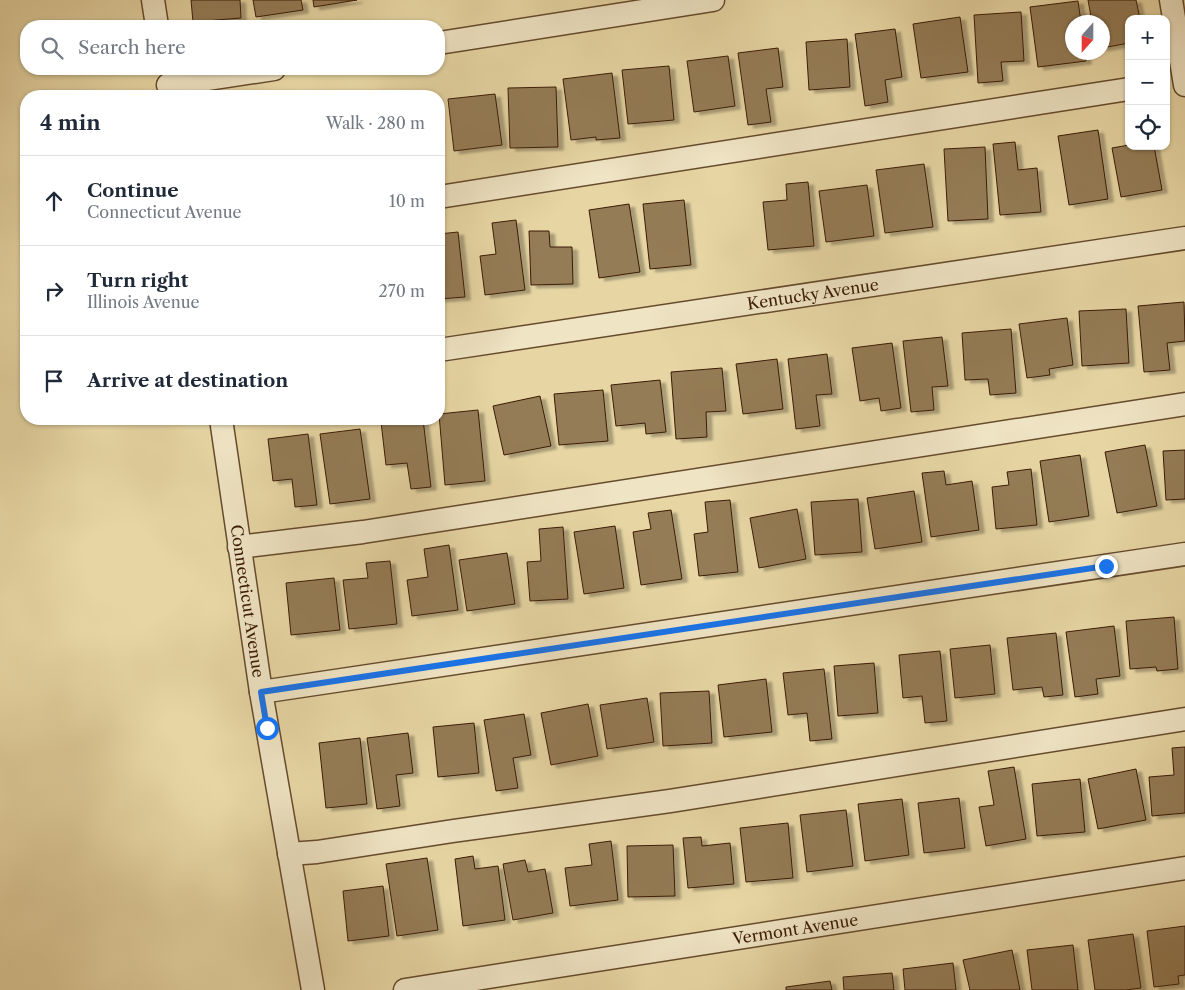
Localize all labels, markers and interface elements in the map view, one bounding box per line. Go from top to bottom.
north arrow [1065,15,1110,60]
map controls [1125,15,1170,150]
button: + [1125,15,1170,60]
search box [20,20,445,75]
icon: search [38,34,66,62]
text: Search here [78,36,186,59]
button: − [1125,60,1170,105]
button: locate [1125,105,1170,150]
text: 4 min [40,110,101,135]
text: Walk · 280 m [326,113,425,133]
text: Continue [87,179,179,202]
icon: ahead [40,187,68,215]
text: 10 m [389,191,425,211]
text: Connecticut Avenue [87,202,241,222]
text: Turn right [87,269,188,292]
street label: Kentucky Avenue [746,274,880,314]
icon: right [40,277,68,305]
text: 270 m [379,281,425,301]
text: Illinois Avenue [87,292,200,312]
icon: arrive [40,367,68,395]
text: Arrive at destination [87,369,288,392]
street label: Connecticut Avenue [227,523,269,679]
route end [1095,555,1118,578]
route start [256,717,279,740]
street label: Vermont Avenue [730,909,859,949]

